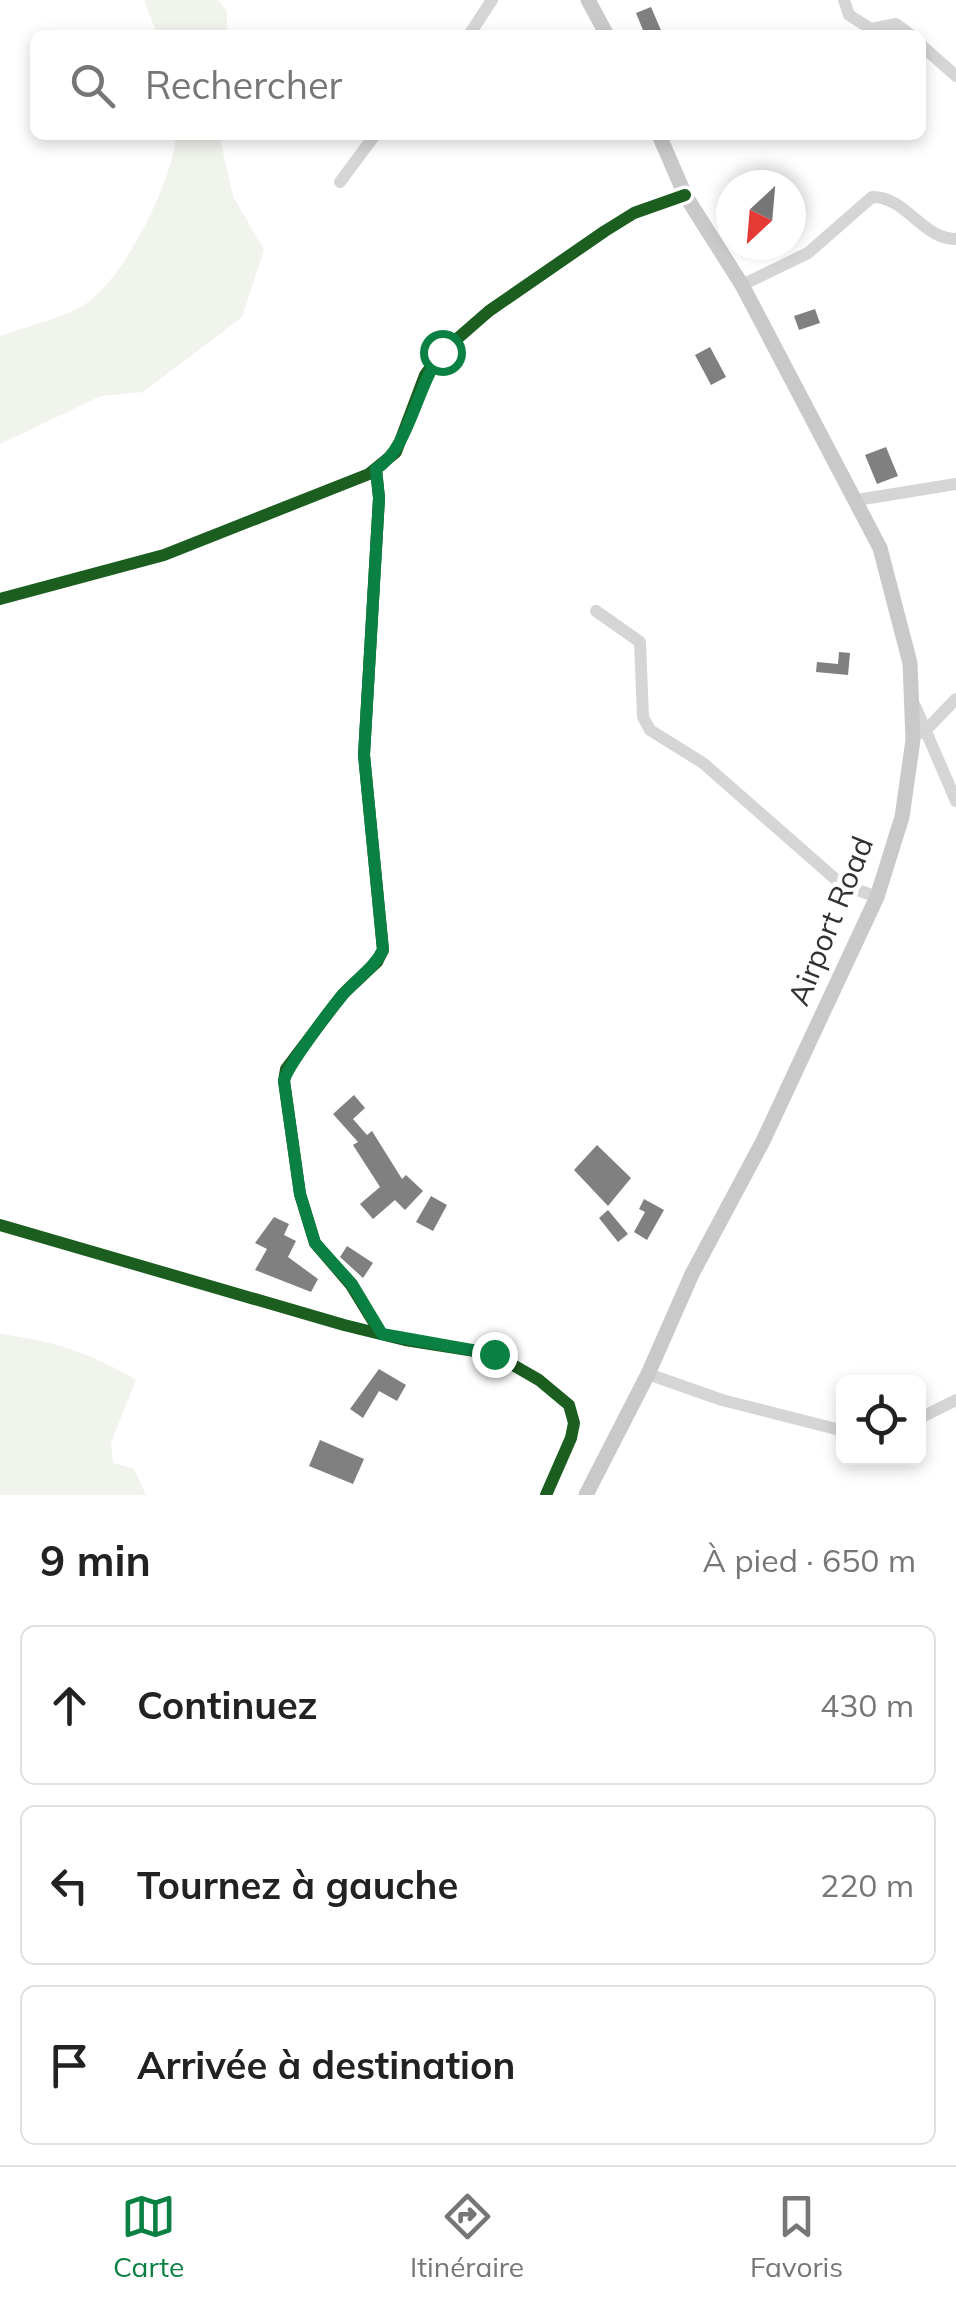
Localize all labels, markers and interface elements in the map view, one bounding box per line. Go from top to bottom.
search box [30,30,926,140]
icon: search [65,58,120,113]
text: Rechercher [145,61,342,109]
north arrow [716,170,806,260]
route start [420,330,466,376]
street label: Airport Road [779,831,881,1011]
route end [472,1332,518,1378]
map controls [836,1375,926,1465]
button: locate [836,1375,926,1465]
text: 9 min [40,1534,151,1587]
text: À pied · 650 m [703,1540,916,1580]
icon: ahead [42,1678,97,1733]
text: Continuez [137,1681,318,1729]
text: 430 m [820,1685,914,1725]
icon: left [42,1858,97,1913]
text: Tournez à gauche [137,1861,458,1909]
text: 220 m [820,1865,914,1905]
icon: arrive [42,2038,97,2093]
text: Arrivée à destination [137,2041,515,2089]
tab: Carte [113,2189,184,2284]
tab: Itinéraire [410,2189,524,2284]
tab: Favoris [750,2189,843,2284]

